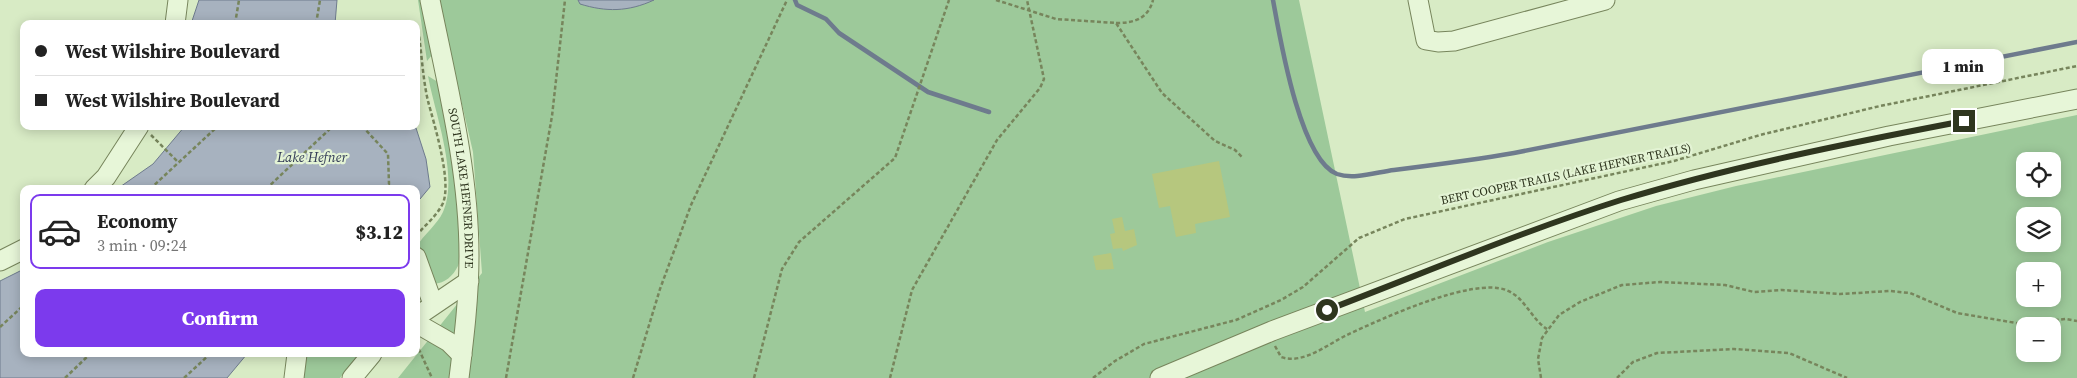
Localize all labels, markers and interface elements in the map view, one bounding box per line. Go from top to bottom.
text: West Wilshire Boulevard [65,38,280,64]
callout: 1 min [1923,48,2005,84]
text: 1 min [1942,55,1984,77]
text: West Wilshire Boulevard [65,87,280,113]
street label: SOUTH LAKE HEFNER DRIVE [444,106,477,269]
route end [1953,110,1975,132]
street label: BERT COOPER TRAILS (LAKE HEFNER TRAILS) [1439,140,1693,208]
water label: Lake Hefner [276,147,347,167]
map controls [2016,152,2061,362]
button: locate [2016,152,2061,197]
button: layers [2016,207,2061,252]
text: Economy [97,208,178,234]
icon: car [37,209,82,254]
text: $3.12 [355,219,403,245]
text: 3 min · 09:24 [97,234,187,256]
button: + [2016,262,2061,307]
button: Confirm [35,289,405,347]
route start [1316,299,1338,321]
button: − [2016,317,2061,362]

